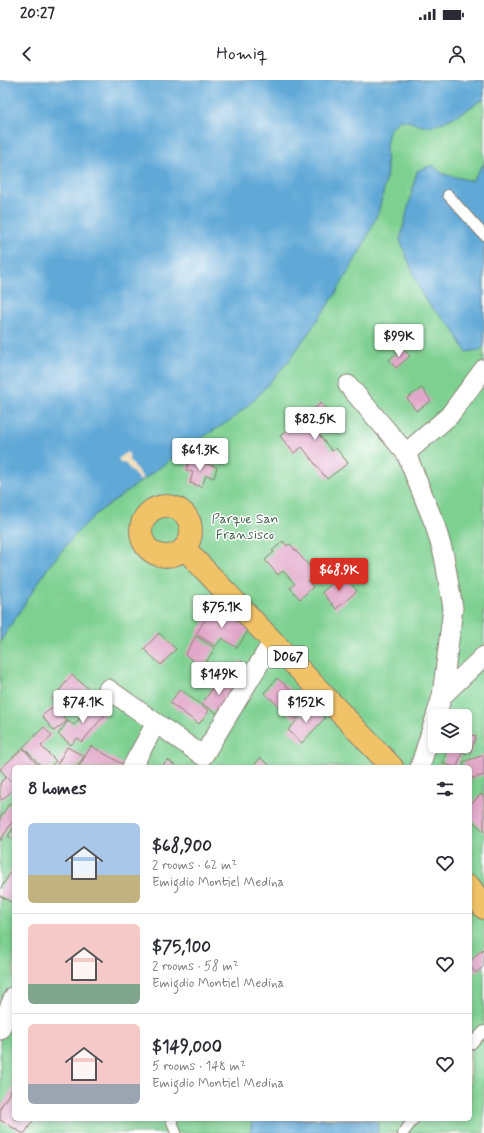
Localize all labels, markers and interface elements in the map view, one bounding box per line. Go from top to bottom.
text: 20:27 [20,4,55,24]
text: Homiq [216,42,268,66]
icon: back [16,43,38,65]
icon: person [446,43,468,65]
pin: $99K [375,324,423,358]
text: $99K [384,328,414,345]
pin: $82.5K [282,407,348,441]
text: $82.5K [294,411,336,428]
pin: $61.3K [167,438,233,472]
text: $61.3K [181,442,219,459]
park label: Parque San Fransisco [212,510,278,544]
pin: $68.9K [306,558,372,592]
text: $68.9K [319,562,359,579]
pin: $75.1K [189,595,255,629]
text: $75.1K [202,599,242,616]
road number: D067 [268,646,308,668]
pin: $149K [191,662,247,696]
text: $149K [200,666,238,683]
pin: $74.1K [50,690,116,724]
pin: $152K [278,690,334,724]
text: $74.1K [62,694,104,711]
text: $152K [287,694,325,711]
map controls [428,709,472,753]
button: layers [428,709,472,753]
text: 8 homes [28,778,87,800]
icon: filters [434,778,456,800]
text: $68,900 [152,835,212,857]
icon: home [60,839,108,887]
icon: heart [434,852,456,874]
text: 2 rooms · 62 m² [152,857,237,874]
text: Emigdio Montiel Medina [152,874,284,891]
text: $75,100 [152,936,211,958]
icon: home [60,940,108,988]
icon: heart [434,953,456,975]
text: 2 rooms · 58 m² [152,958,239,975]
text: Emigdio Montiel Medina [152,975,284,992]
text: $149,000 [152,1036,222,1058]
icon: home [60,1040,108,1088]
icon: heart [434,1053,456,1075]
text: 5 rooms · 148 m² [152,1058,246,1075]
text: Emigdio Montiel Medina [152,1075,284,1092]

